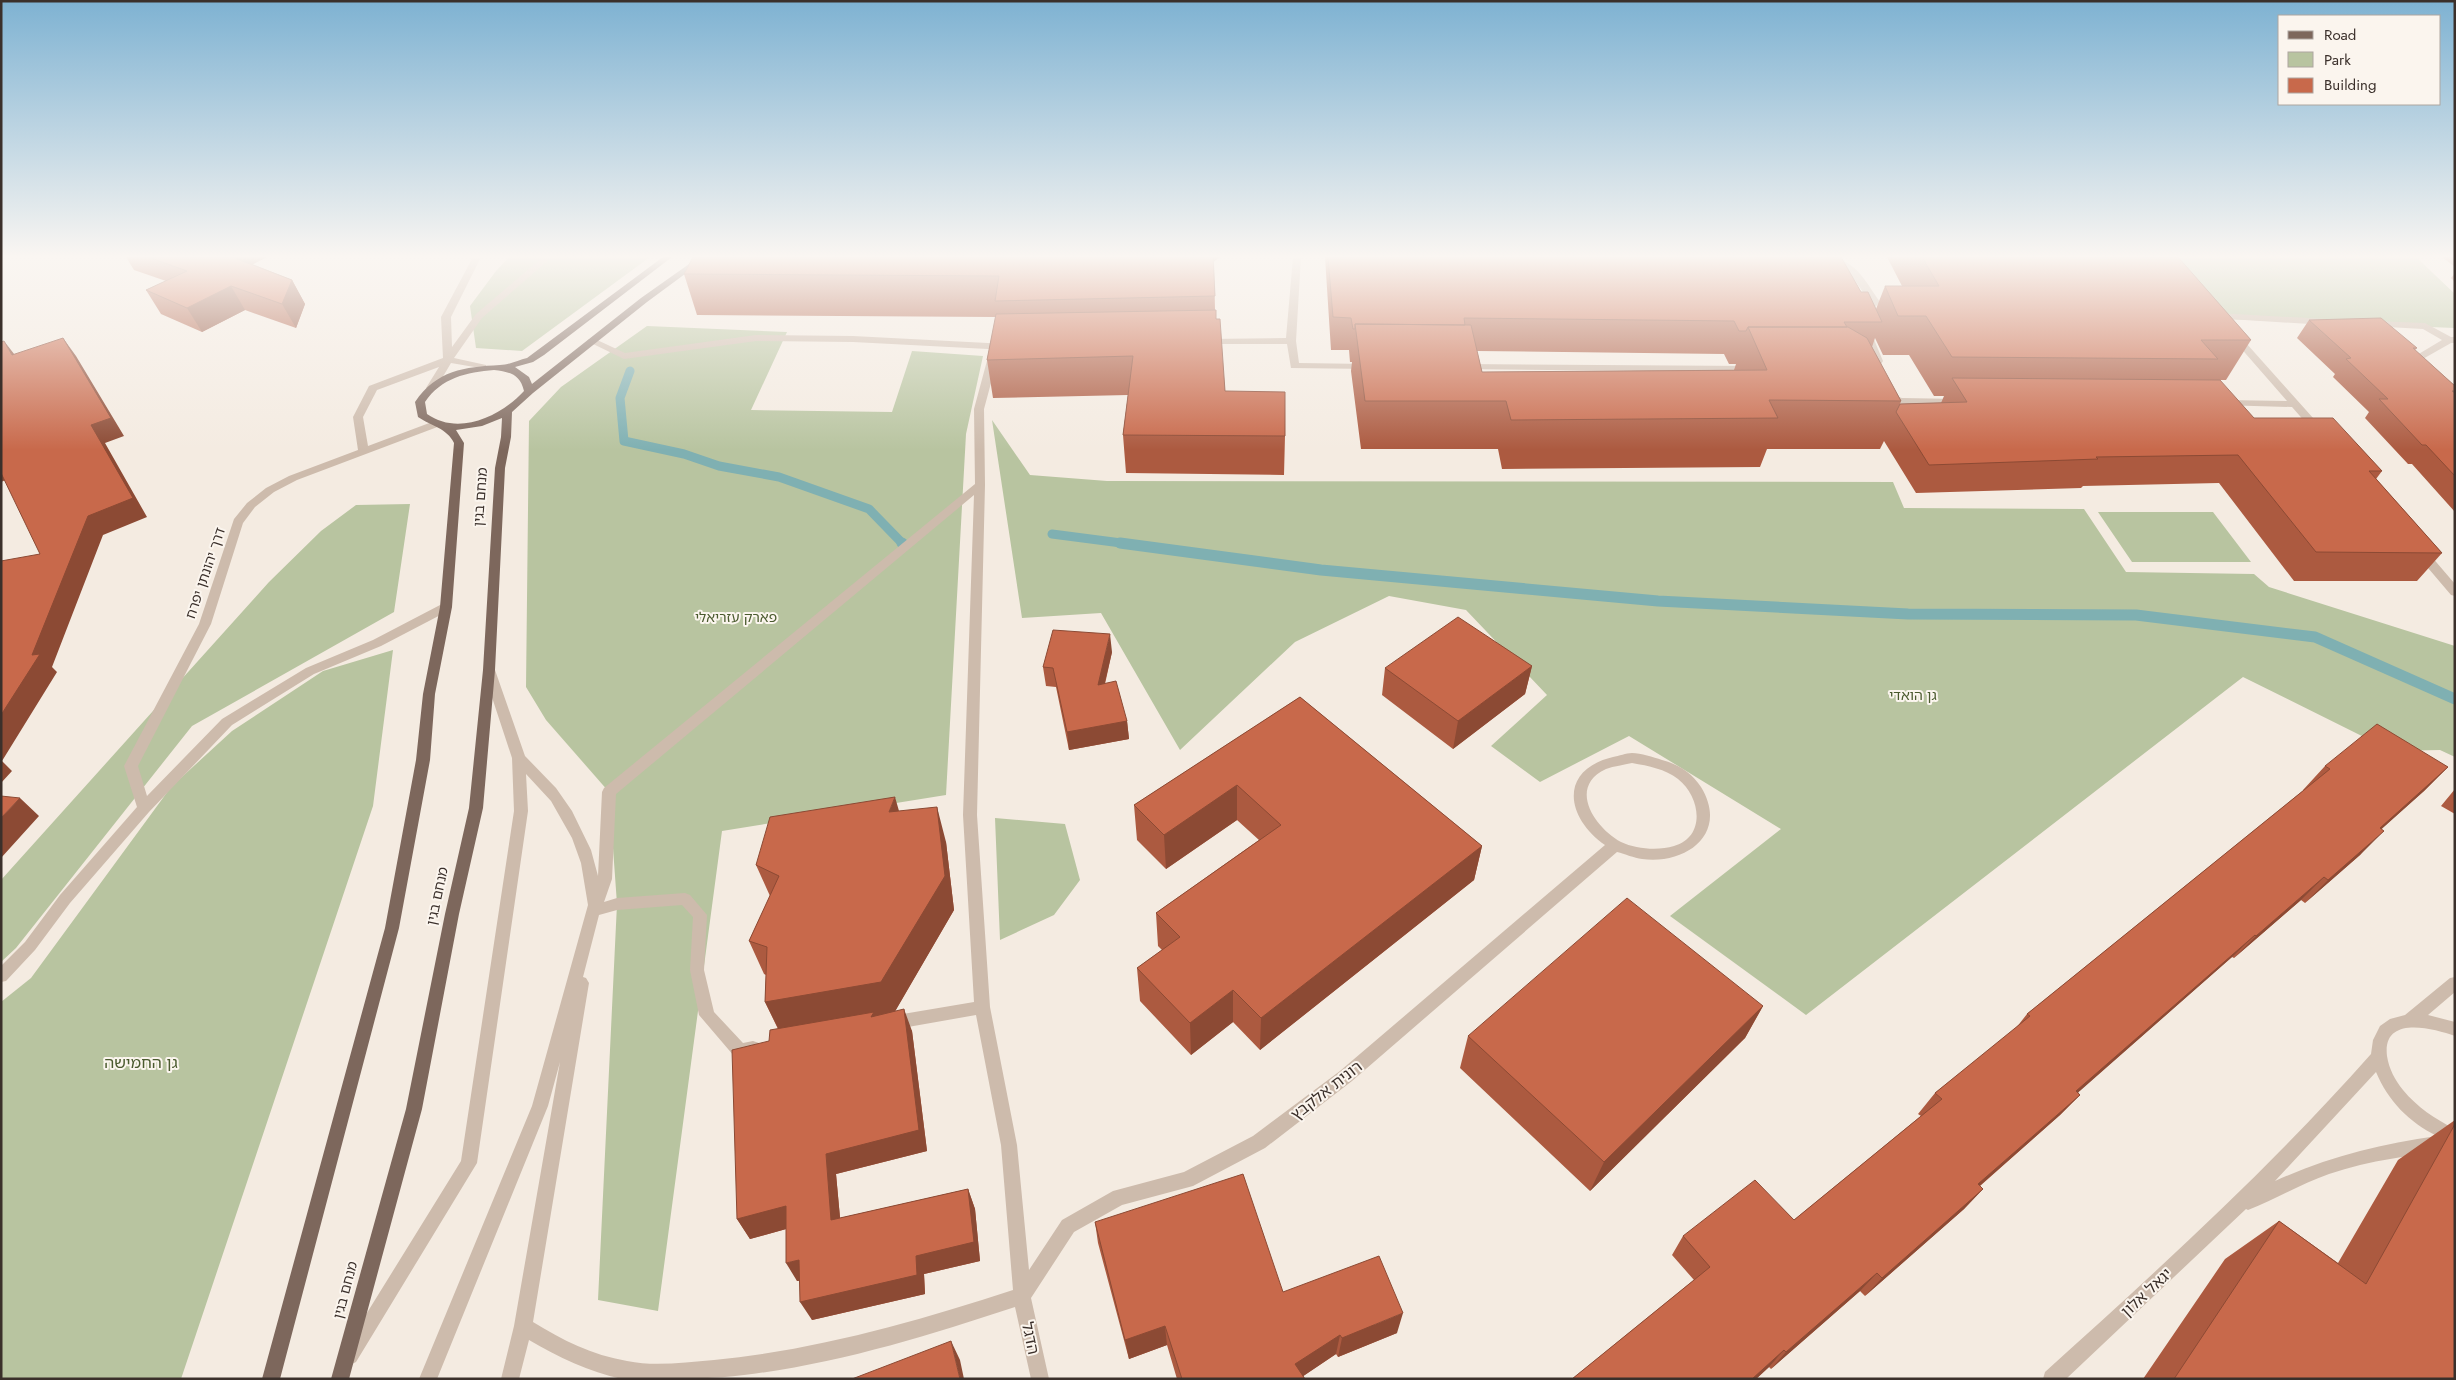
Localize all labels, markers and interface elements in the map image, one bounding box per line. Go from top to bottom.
legend [2278,15,2441,105]
text: Road [2324,24,2356,46]
text: Park [2324,49,2351,71]
text: Building [2324,74,2376,96]
street label: מנחם בגין [468,467,492,527]
street label: דרך יהונתן יפרח [180,524,230,621]
park label: פארק עזריאלי [695,607,777,627]
park label: גן הואדי [1889,685,1937,705]
street label: מנחם בגין [421,865,453,927]
park label: גן החמישה [104,1051,178,1074]
street label: רונית אלקבץ [1286,1055,1367,1126]
street label: מנחם בגין [328,1259,362,1321]
street label: יגאל אלון [2116,1263,2177,1322]
street label: הדגל [1016,1320,1045,1357]

